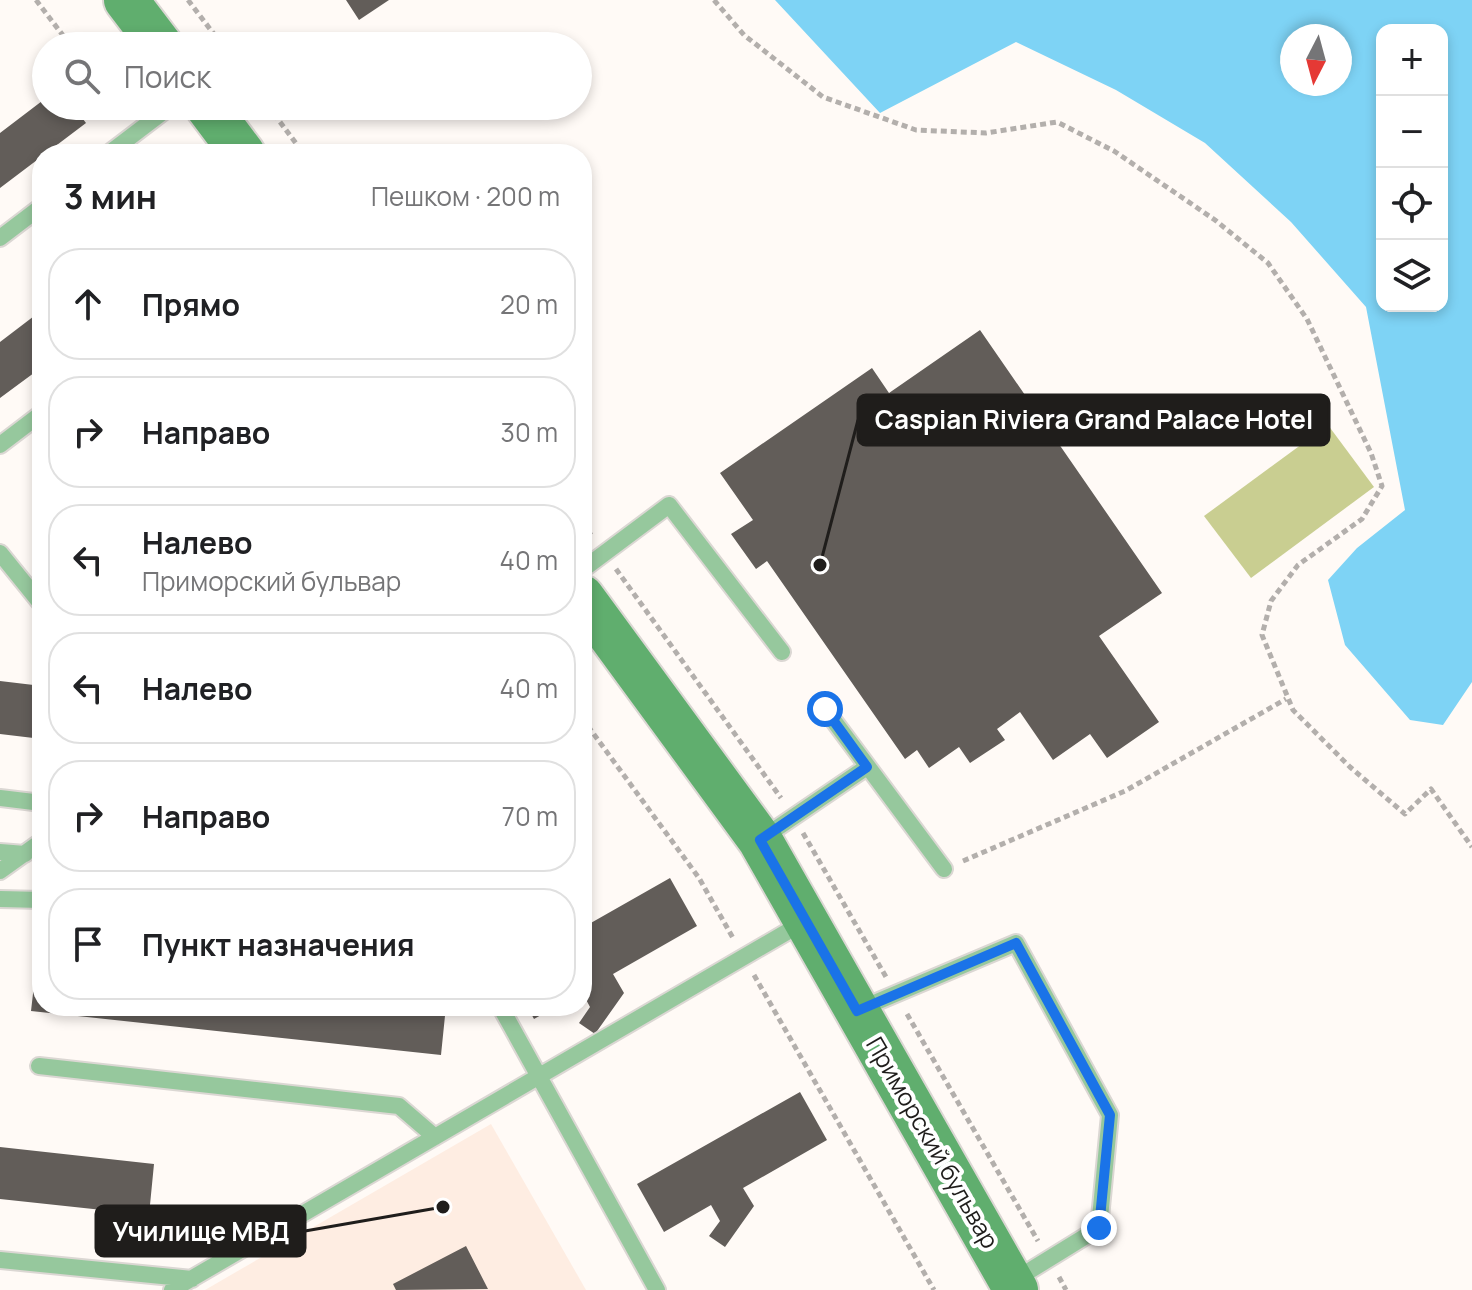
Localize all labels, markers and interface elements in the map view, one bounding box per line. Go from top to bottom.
north arrow [1280,24,1352,96]
map controls [1376,24,1448,312]
button: + [1376,24,1448,96]
search box [32,32,592,120]
icon: search [60,54,104,98]
text: Поиск [124,56,211,97]
button: − [1376,96,1448,168]
button: locate [1376,168,1448,240]
text: 3 мин [64,173,157,219]
text: Пешком · 200 m [371,178,560,214]
button: layers [1376,240,1448,312]
icon: ahead [66,282,110,326]
text: Прямо [142,284,240,325]
text: 20 m [500,286,558,322]
callout: Caspian Riviera Grand Palace Hotel [858,395,1329,445]
text: Caspian Riviera Grand Palace Hotel [875,401,1313,437]
icon: right [66,410,110,454]
text: Направо [142,412,270,453]
text: 30 m [501,414,558,450]
text: Налево [142,522,252,563]
icon: left [66,538,110,582]
text: 40 m [500,542,558,578]
text: Приморский бульвар [142,563,401,599]
icon: left [66,666,110,710]
text: Налево [142,668,252,709]
text: 40 m [500,670,558,706]
route start [807,691,843,727]
icon: right [66,794,110,838]
text: Направо [142,796,270,837]
text: 70 m [502,798,558,834]
icon: arrive [66,922,110,966]
text: Пункт назначения [142,924,415,965]
street label: Приморский бульвар [859,1030,1007,1254]
callout: Училище МВД [96,1206,305,1256]
route end [1081,1210,1117,1246]
text: Училище МВД [112,1213,290,1249]

